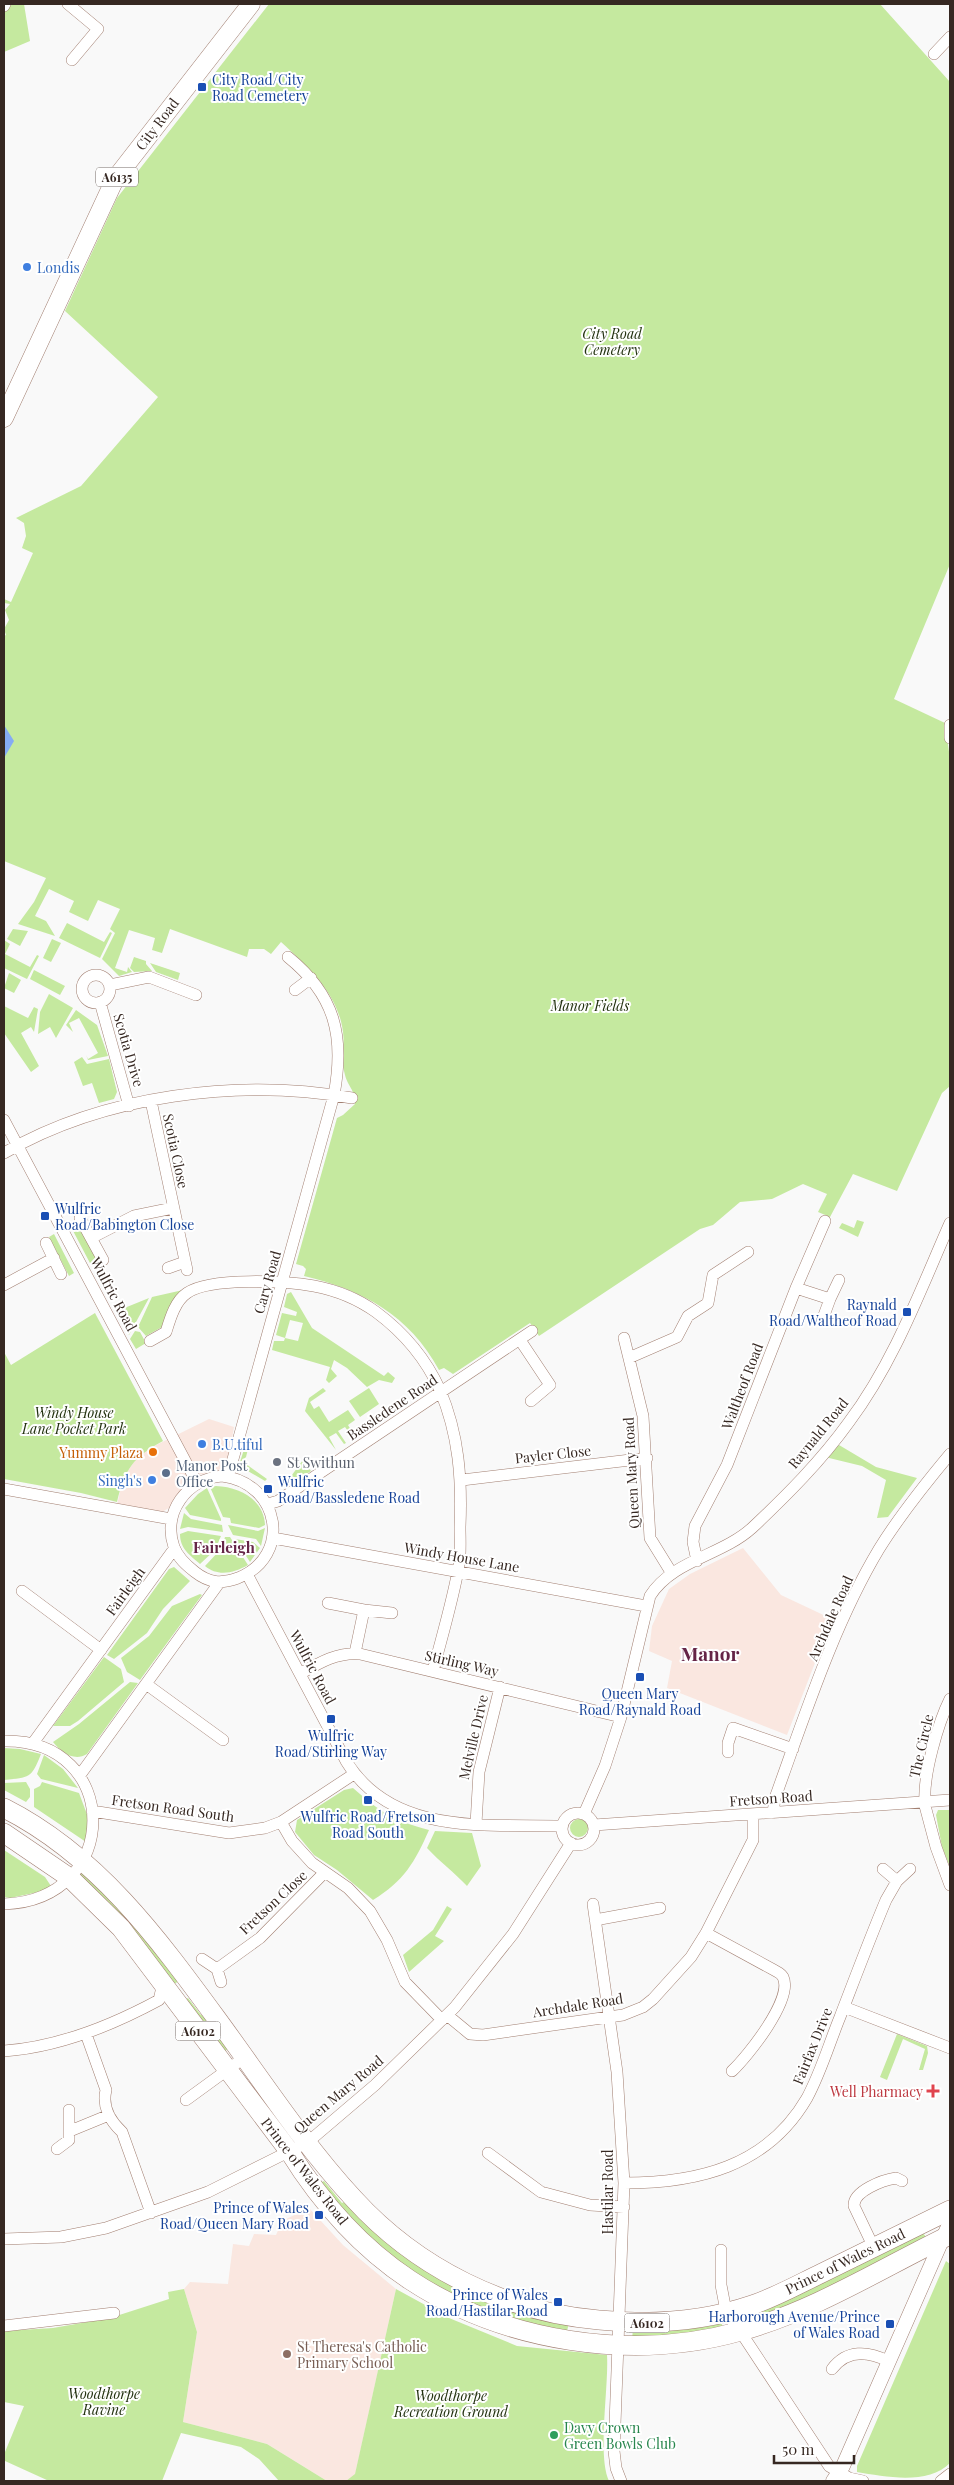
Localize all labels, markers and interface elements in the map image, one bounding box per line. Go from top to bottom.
place label: City Road/City Road Cemetery [212,70,309,105]
marker: City Road/City Road Cemetery [196,81,208,93]
street label: City Road [131,94,183,154]
road number: A6135 [96,168,138,186]
place label: Londis [37,258,80,277]
marker: Londis [21,261,33,273]
park label: City Road Cemetery [582,324,642,359]
park label: Manor Fields [550,996,630,1015]
street label: Scotia Drive [109,1011,149,1089]
street label: Scotia Close [159,1112,193,1190]
place label: Wulfric Road/Babington Close [54,1199,194,1234]
marker: Wulfric Road/Babington Close [39,1210,51,1222]
street label: Cary Road [249,1248,285,1316]
street label: Wulfric Road [86,1253,142,1334]
place label: Raynald Road/Waltheof Road [769,1295,897,1330]
marker: Raynald Road/Waltheof Road [901,1306,913,1318]
street label: Waltheof Road [716,1340,767,1433]
street label: Bassledene Road [343,1370,441,1444]
street label: Raynald Road [784,1394,852,1472]
park label: Windy House Lane Pocket Park [21,1403,126,1438]
street label: Queen Mary Road [619,1417,643,1529]
place label: B.U.tiful [212,1435,263,1454]
marker: B.U.tiful [196,1438,208,1450]
street label: Payler Close [514,1441,592,1467]
place label: Yummy Plaza [58,1443,143,1462]
marker: Yummy Plaza [147,1446,159,1458]
place label: St Swithun [287,1453,356,1472]
place label: Manor Post Office [176,1456,249,1491]
marker: St Swithun [271,1456,283,1468]
marker: Manor Post Office [160,1467,172,1479]
place label: Singh's [98,1471,142,1490]
place label: Wulfric Road/Bassledene Road [277,1472,420,1507]
marker: Singh's [146,1474,158,1486]
marker: Wulfric Road/Bassledene Road [262,1483,274,1495]
district label: Fairleigh [193,1537,255,1557]
street label: Windy House Lane [402,1537,521,1576]
street label: Fairleigh [101,1562,149,1619]
street label: Archdale Road [802,1572,857,1664]
street label: Wulfric Road [285,1626,341,1707]
district label: Manor [681,1640,739,1666]
street label: Stirling Way [423,1645,501,1681]
marker: Queen Mary Road/Raynald Road [634,1671,646,1683]
place label: Queen Mary Road/Raynald Road [579,1684,701,1719]
street label: Melville Drive [454,1693,492,1781]
street label: The Circle [904,1712,938,1780]
marker: Wulfric Road/Stirling Way [325,1713,337,1725]
place label: Wulfric Road/Stirling Way [275,1726,387,1761]
street label: Fretson Road [729,1786,813,1810]
street label: Fretson Road South [110,1790,236,1826]
marker: Wulfric Road/Fretson Road South [362,1794,374,1806]
place label: Wulfric Road/Fretson Road South [300,1807,436,1842]
street label: Fretson Close [235,1866,311,1938]
street label: Archdale Road [530,1988,625,2022]
street label: Fairfax Drive [788,2005,836,2087]
road number: A6102 [176,2022,220,2040]
street label: Queen Mary Road [289,2051,387,2137]
place label: Well Pharmacy [829,2082,923,2101]
marker: Well Pharmacy [927,2085,939,2097]
street label: Prince of Wales Road [257,2113,353,2229]
street label: Hastilar Road [598,2149,617,2235]
place label: Prince of Wales Road/Queen Mary Road [160,2198,309,2233]
marker: Prince of Wales Road/Queen Mary Road [313,2209,325,2221]
street label: Prince of Wales Road [782,2224,908,2298]
place label: Prince of Wales Road/Hastilar Road [426,2285,548,2320]
marker: Prince of Wales Road/Hastilar Road [552,2296,564,2308]
place label: Harborough Avenue/Prince of Wales Road [708,2307,880,2342]
road number: A6102 [624,2314,670,2332]
marker: Harborough Avenue/Prince of Wales Road [884,2318,896,2330]
place label: St Theresa's Catholic Primary School [297,2337,427,2372]
marker: St Theresa's Catholic Primary School [281,2348,293,2360]
park label: Woodthorpe Ravine [68,2384,140,2419]
park label: Woodthorpe Recreation Ground [393,2386,508,2421]
place label: Davy Crown Green Bowls Club [564,2418,676,2453]
marker: Davy Crown Green Bowls Club [548,2429,560,2441]
scale bar [774,2432,854,2464]
text: 50 m [782,2439,815,2459]

